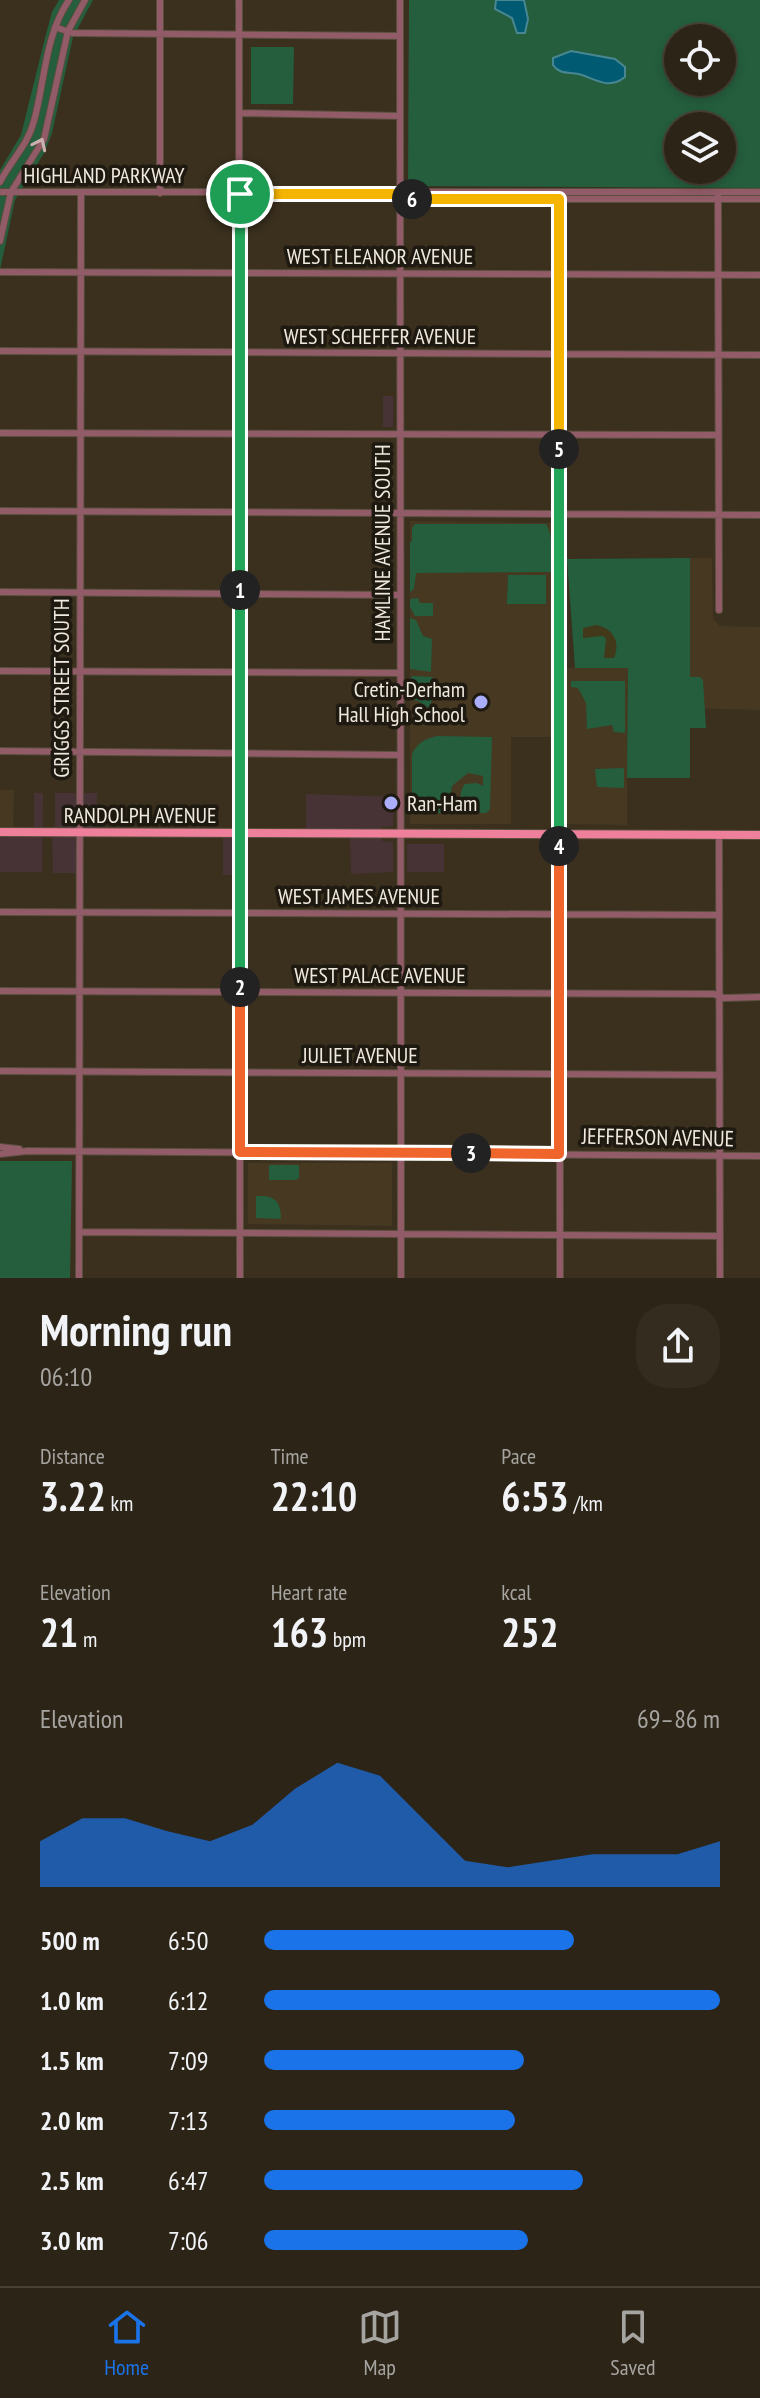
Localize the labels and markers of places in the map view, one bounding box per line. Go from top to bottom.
pin [206,160,274,228]
pin: 6 [392,179,432,219]
pin: 5 [539,429,579,469]
pin: 1 [220,570,260,610]
place label: Cretin-Derham Hall High School [338,675,466,728]
marker: Cretin-Derham Hall High School [472,693,490,711]
place label: Ran-Ham [407,789,477,817]
marker: Ran-Ham [382,794,400,812]
pin: 4 [539,826,579,866]
pin: 2 [220,967,260,1007]
pin: 3 [451,1133,491,1173]

